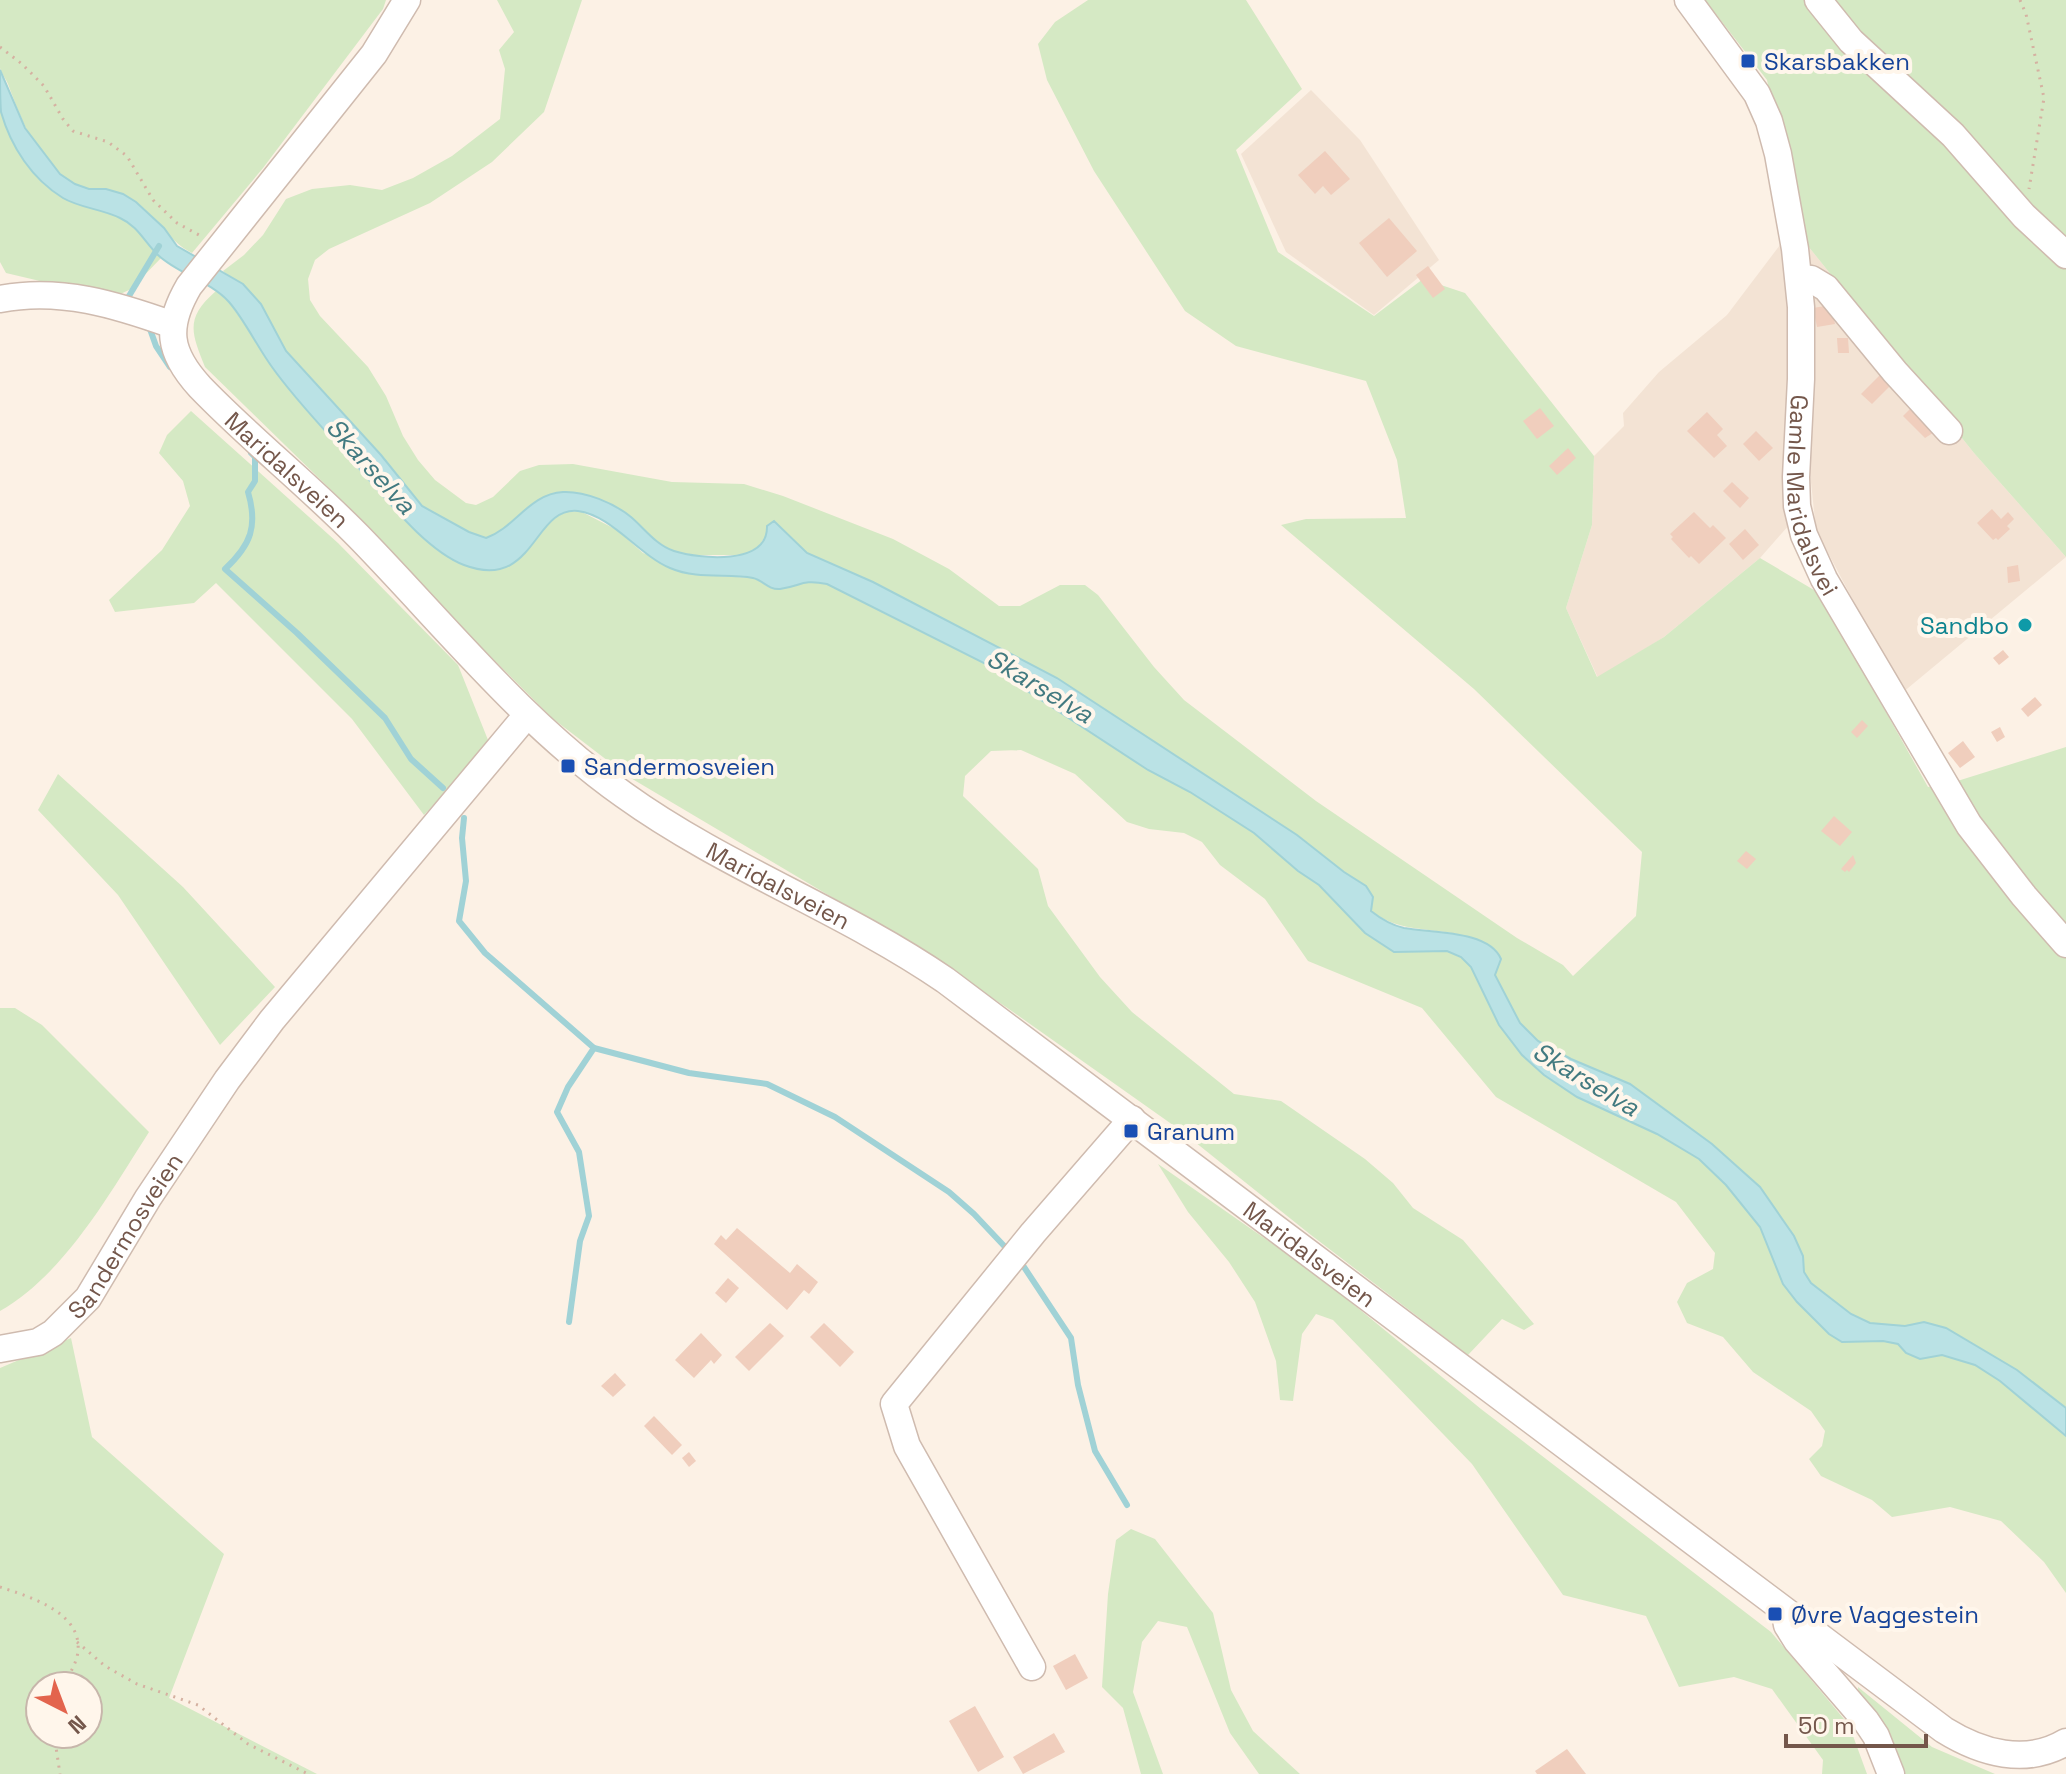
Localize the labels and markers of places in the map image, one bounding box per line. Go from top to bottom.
place label: Skarsbakken [1764,46,1910,77]
marker: Skarsbakken [1739,52,1757,70]
place label: Sandbo [1920,610,2009,641]
marker: Sandbo [2016,616,2034,634]
place label: Sandermosveien [584,751,775,782]
marker: Sandermosveien [559,757,577,775]
place label: Granum [1147,1116,1235,1147]
marker: Granum [1122,1122,1140,1140]
place label: Øvre Vaggestein [1791,1599,1979,1630]
marker: Øvre Vaggestein [1766,1605,1784,1623]

